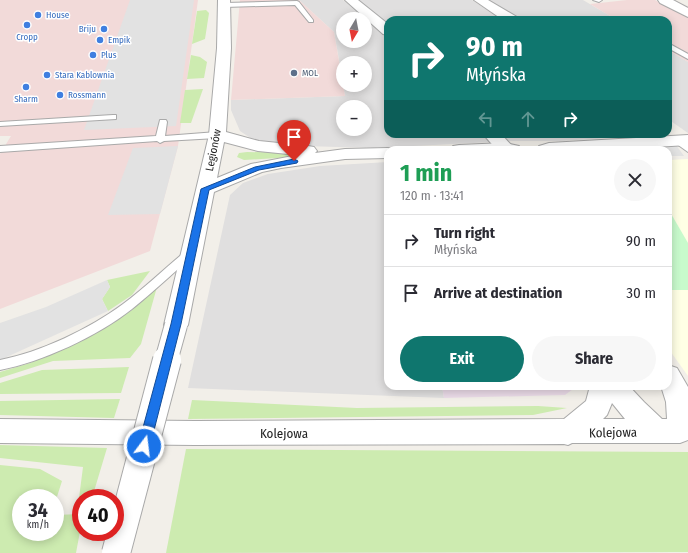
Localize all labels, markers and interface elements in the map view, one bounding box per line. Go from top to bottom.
marker: House [33,10,43,20]
place label: House [46,10,70,20]
north arrow [336,12,372,48]
map controls [336,12,372,136]
marker: Cropp [22,20,32,30]
place label: Briju [79,24,96,34]
marker: Briju [99,24,109,34]
text: 90 m [466,30,523,63]
place label: Cropp [16,32,38,42]
icon: right [400,32,452,84]
marker: Empik [95,35,105,45]
place label: Empik [108,35,131,45]
marker: Plus [88,50,98,60]
place label: Plus [101,50,117,60]
button: + [336,56,372,92]
text: Młyńska [466,64,526,86]
marker: MOL [289,68,299,78]
place label: MOL [302,68,318,78]
marker: Stara Kablownia [42,70,52,80]
place label: Stara Kablownia [55,70,115,80]
marker: Sharm [21,82,31,92]
marker: Rossmann [55,90,65,100]
place label: Rossmann [68,90,106,100]
place label: Sharm [14,94,38,104]
button: − [336,100,372,136]
icon: left [475,108,497,130]
icon: ahead [517,108,539,130]
icon: right [559,108,581,130]
pin [277,120,311,161]
icon: arrive [283,126,305,148]
street label: Legionów [203,128,224,172]
text: 1 min [400,159,452,187]
button: close [614,159,656,201]
text: 120 m · 13:41 [400,188,464,203]
text: Turn right [434,224,495,242]
icon: right [400,230,422,252]
text: 90 m [626,232,656,250]
text: Młyńska [434,242,477,257]
icon: arrive [400,282,422,304]
text: Arrive at destination [434,284,562,302]
text: 30 m [626,284,656,302]
button: Exit [400,336,524,382]
button: Share [532,336,656,382]
position arrow [123,425,165,467]
street label: Kolejowa [589,425,637,440]
street label: Kolejowa [260,426,308,441]
speed limit sign: 40 [72,489,124,541]
text: 34 [28,498,48,522]
text: km/h [27,519,49,531]

